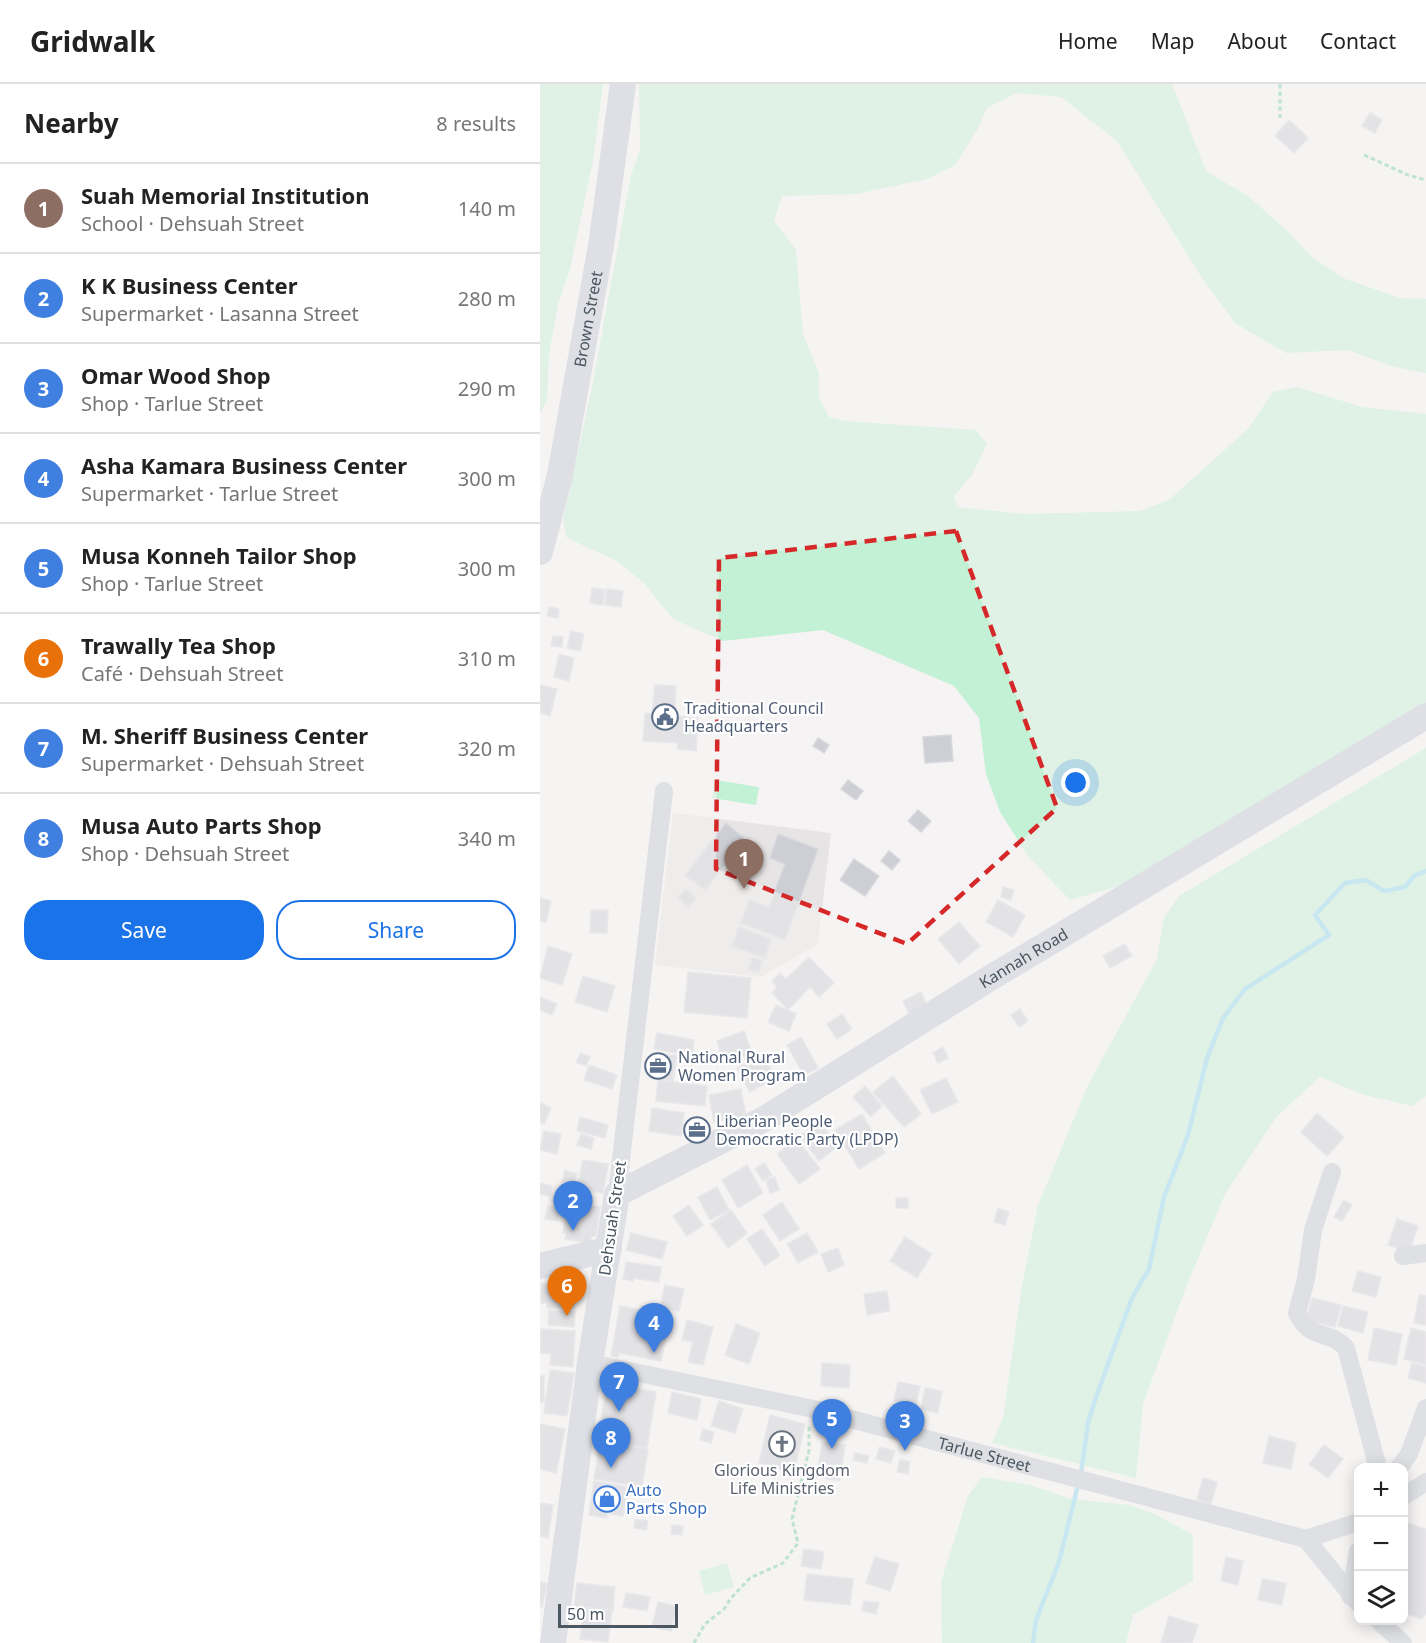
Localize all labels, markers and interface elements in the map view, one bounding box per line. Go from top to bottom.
text: Gridwalk [30,22,155,60]
text: Home [1058,27,1118,55]
text: Map [1151,27,1194,55]
text: About [1227,27,1287,55]
text: Contact [1320,27,1396,55]
text: Nearby [24,105,119,141]
text: 8 results [436,110,516,137]
text: Suah Memorial Institution [81,180,370,210]
text: 1 [38,195,49,222]
text: 140 m [458,195,516,222]
text: School · Dehsuah Street [81,210,304,237]
street label: Brown Street [569,269,607,369]
text: K K Business Center [81,270,298,300]
text: 2 [38,285,49,312]
text: 280 m [458,285,516,312]
text: Supermarket · Lasanna Street [81,300,359,327]
text: Omar Wood Shop [81,360,271,390]
text: 3 [38,375,49,402]
text: 290 m [458,375,516,402]
text: Shop · Tarlue Street [81,390,263,417]
text: Asha Kamara Business Center [81,450,407,480]
text: 4 [38,465,49,492]
text: 300 m [458,465,516,492]
text: Supermarket · Tarlue Street [81,480,338,507]
text: Musa Konneh Tailor Shop [81,540,357,570]
text: 5 [38,555,49,582]
text: 300 m [458,555,516,582]
text: Shop · Tarlue Street [81,570,263,597]
text: Trawally Tea Shop [81,630,276,660]
text: 6 [38,645,49,672]
text: 310 m [458,645,516,672]
text: Café · Dehsuah Street [81,660,284,687]
place label: Traditional Council Headquarters [684,697,824,737]
public building icon: Traditional Council Headquarters [650,702,680,732]
text: M. Sheriff Business Center [81,720,368,750]
text: 7 [38,735,49,762]
text: 320 m [458,735,516,762]
text: Supermarket · Dehsuah Street [81,750,364,777]
your location [1061,768,1090,797]
text: Musa Auto Parts Shop [81,810,322,840]
text: 8 [38,825,49,852]
text: 340 m [458,825,516,852]
text: Shop · Dehsuah Street [81,840,289,867]
pin: 1 [724,840,764,889]
button: Save [24,900,264,960]
button: Share [276,900,516,960]
street label: Kannah Road [975,923,1072,993]
place label: National Rural Women Program [678,1046,806,1086]
office icon: National Rural Women Program [643,1051,673,1081]
place label: Liberian People Democratic Party (LPDP) [716,1110,899,1150]
office icon: Liberian People Democratic Party (LPDP) [682,1115,712,1145]
street label: Dehsuah Street [593,1159,631,1277]
pin: 2 [554,1182,592,1231]
pin: 6 [548,1266,586,1316]
pin: 4 [634,1304,674,1353]
pin: 7 [600,1362,638,1412]
pin: 5 [812,1400,852,1449]
pin: 3 [886,1402,925,1451]
pin: 8 [592,1418,630,1468]
church icon: Glorious Kingdom Life Ministries [767,1429,797,1459]
street label: Tarlue Street [936,1431,1033,1477]
place label: Glorious Kingdom Life Ministries [714,1459,850,1499]
map controls [1354,1463,1408,1625]
button: + [1354,1463,1408,1517]
place label: Auto Parts Shop [626,1479,707,1519]
shop icon: Auto Parts Shop [592,1484,622,1514]
button: − [1354,1517,1408,1571]
button: layers [1354,1571,1408,1625]
scale bar [558,1601,678,1628]
text: 50 m [567,1603,604,1625]

